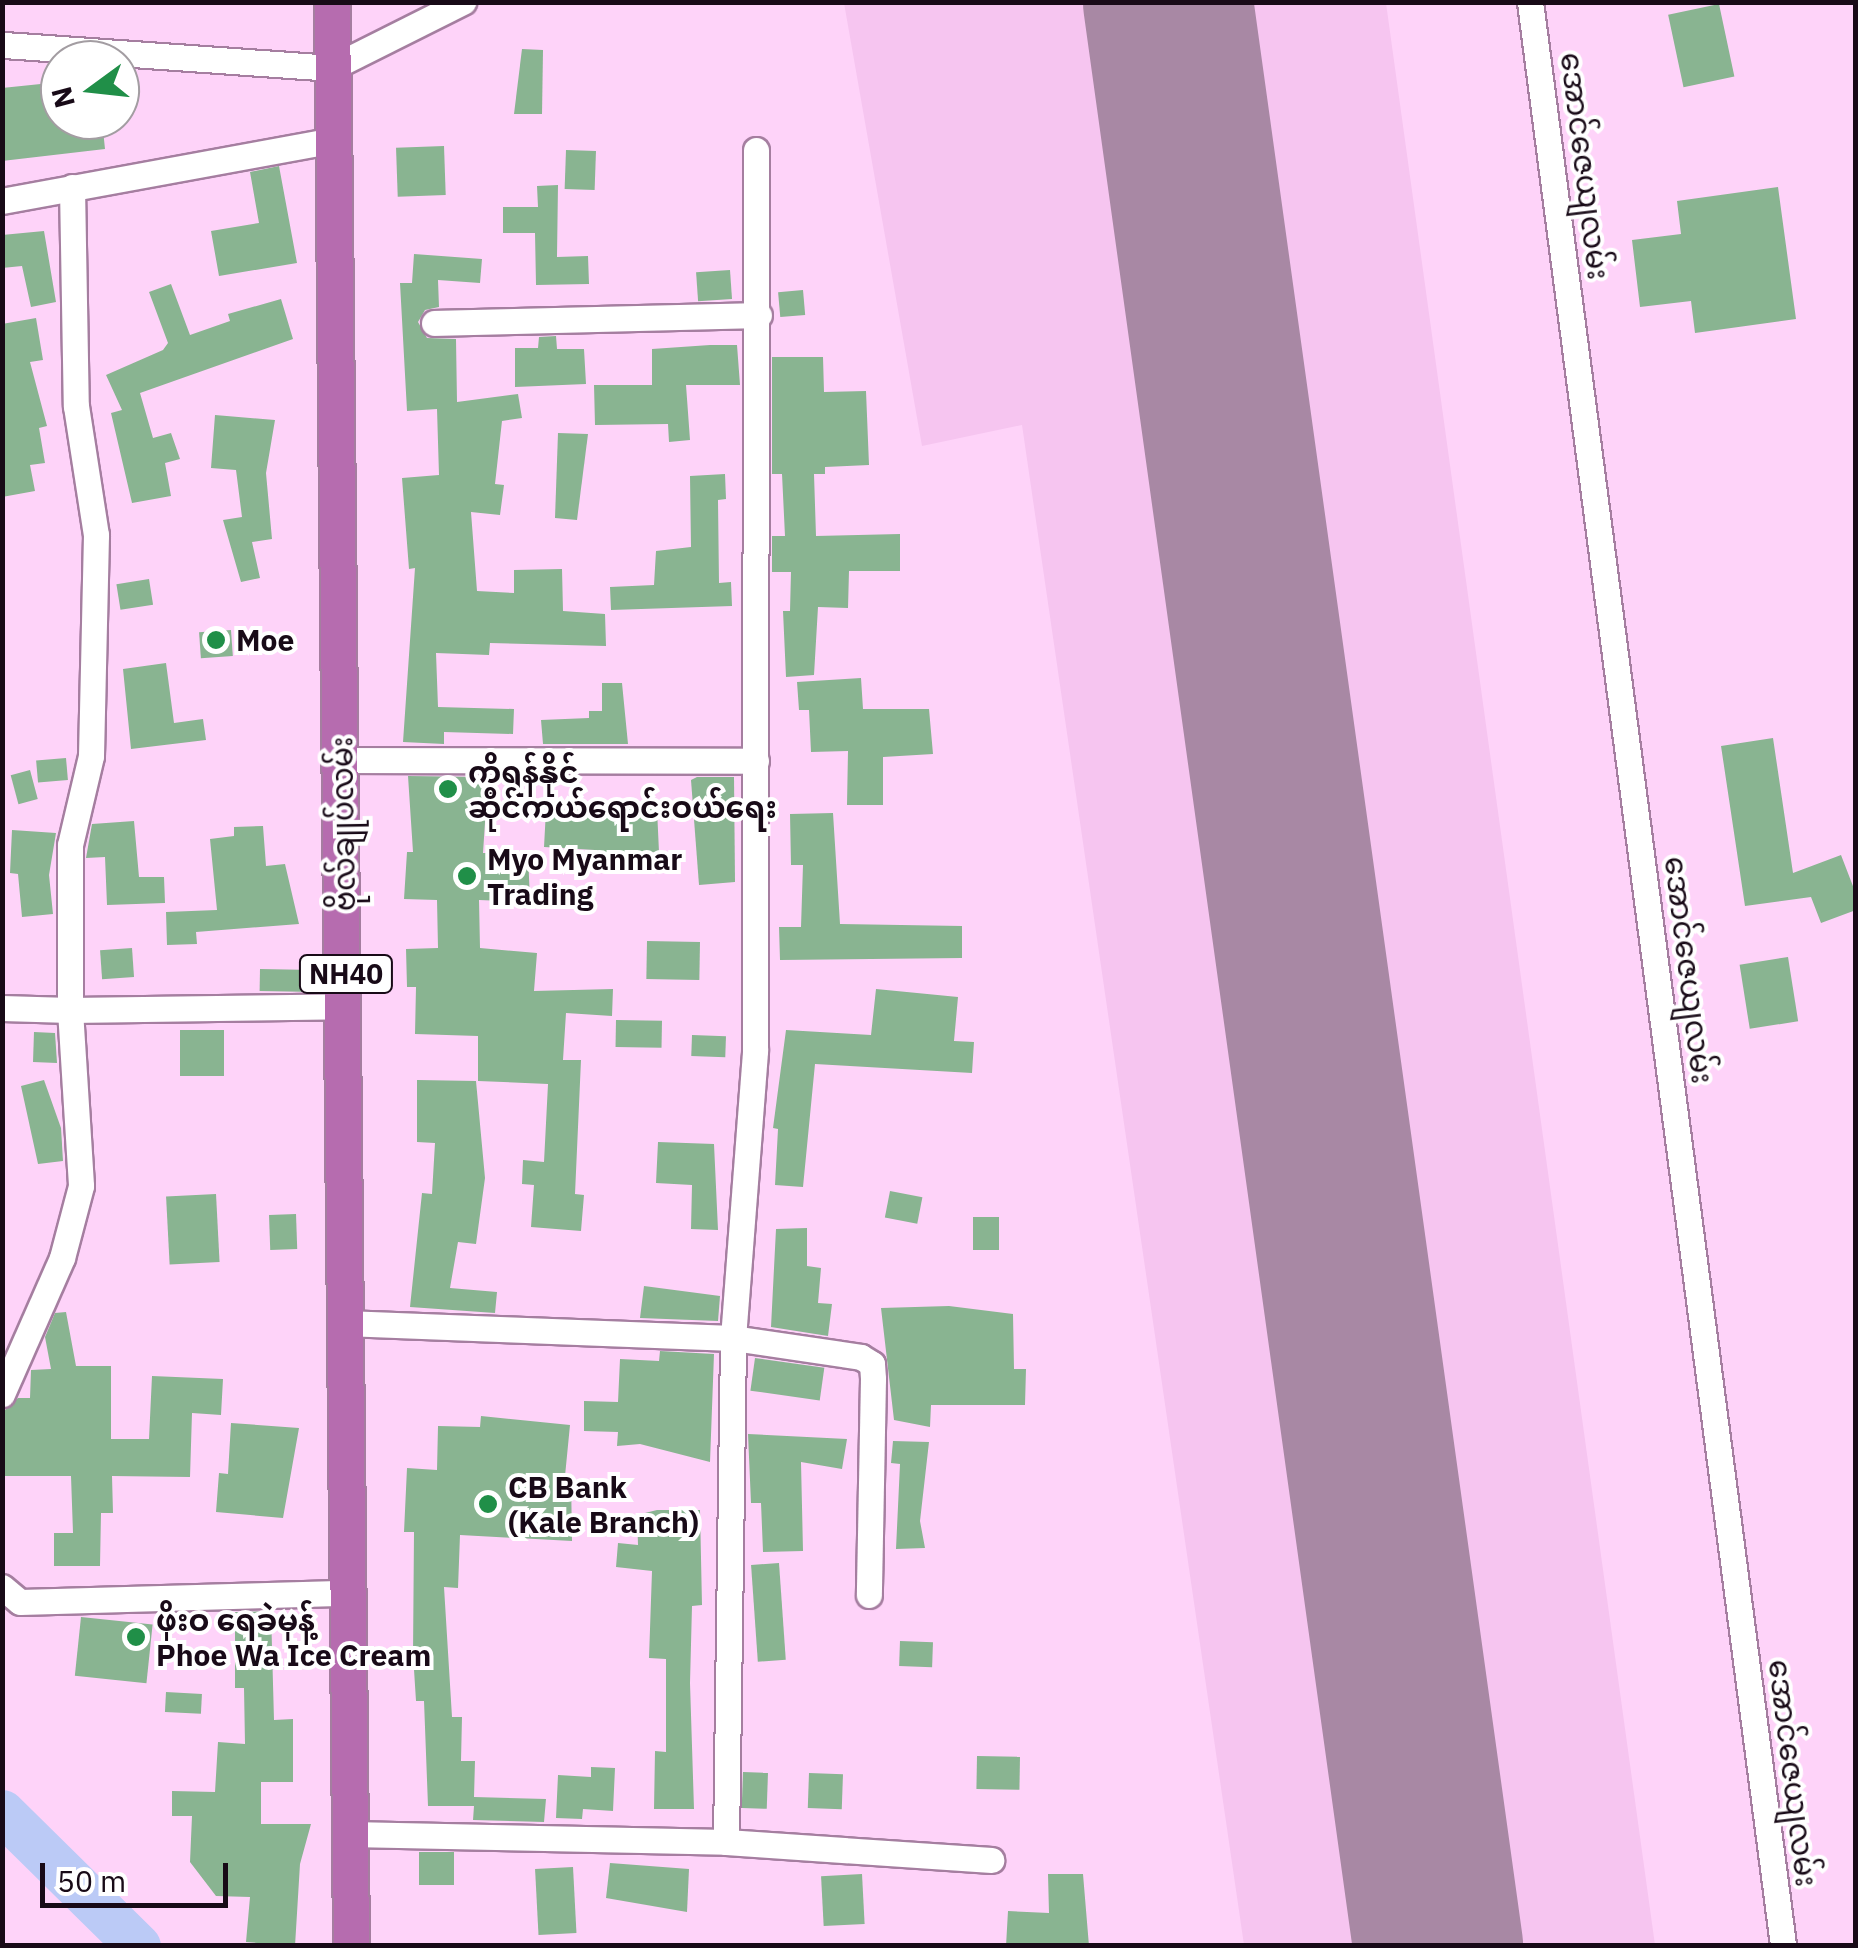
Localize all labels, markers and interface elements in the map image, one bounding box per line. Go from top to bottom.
north arrow [40,40,140,140]
street label: အောင်ဇေယျလမ်း [1553,50,1617,282]
text: N [42,83,83,112]
place label: Moe [236,622,294,658]
marker: Moe [205,629,227,651]
street label: ဗိုလ်ချုပ်လမ်း [323,736,363,912]
place label: ကိုရန်နိုင် ဆိုင်ကယ်ရောင်းဝယ်ရေး [468,754,777,824]
marker: ကိုရန်နိုင် ဆိုင်ကယ်ရောင်းဝယ်ရေး [437,778,459,800]
place label: Myo Myanmar Trading [487,841,682,912]
street label: အောင်ဇေယျလမ်း [1657,854,1721,1086]
marker: Myo Myanmar Trading [456,865,478,887]
road number: NH40 [298,951,394,997]
place label: CB Bank (Kale Branch) [508,1469,699,1540]
marker: CB Bank (Kale Branch) [477,1493,499,1515]
place label: ဖိုးဝ ရေခဲမုန့် Phoe Wa Ice Cream [156,1602,431,1672]
marker: ဖိုးဝ ရေခဲမုန့် Phoe Wa Ice Cream [125,1626,147,1648]
street label: အောင်ဇေယျလမ်း [1761,1657,1825,1889]
scale bar [45,1843,232,1905]
text: 50 m [57,1861,126,1900]

